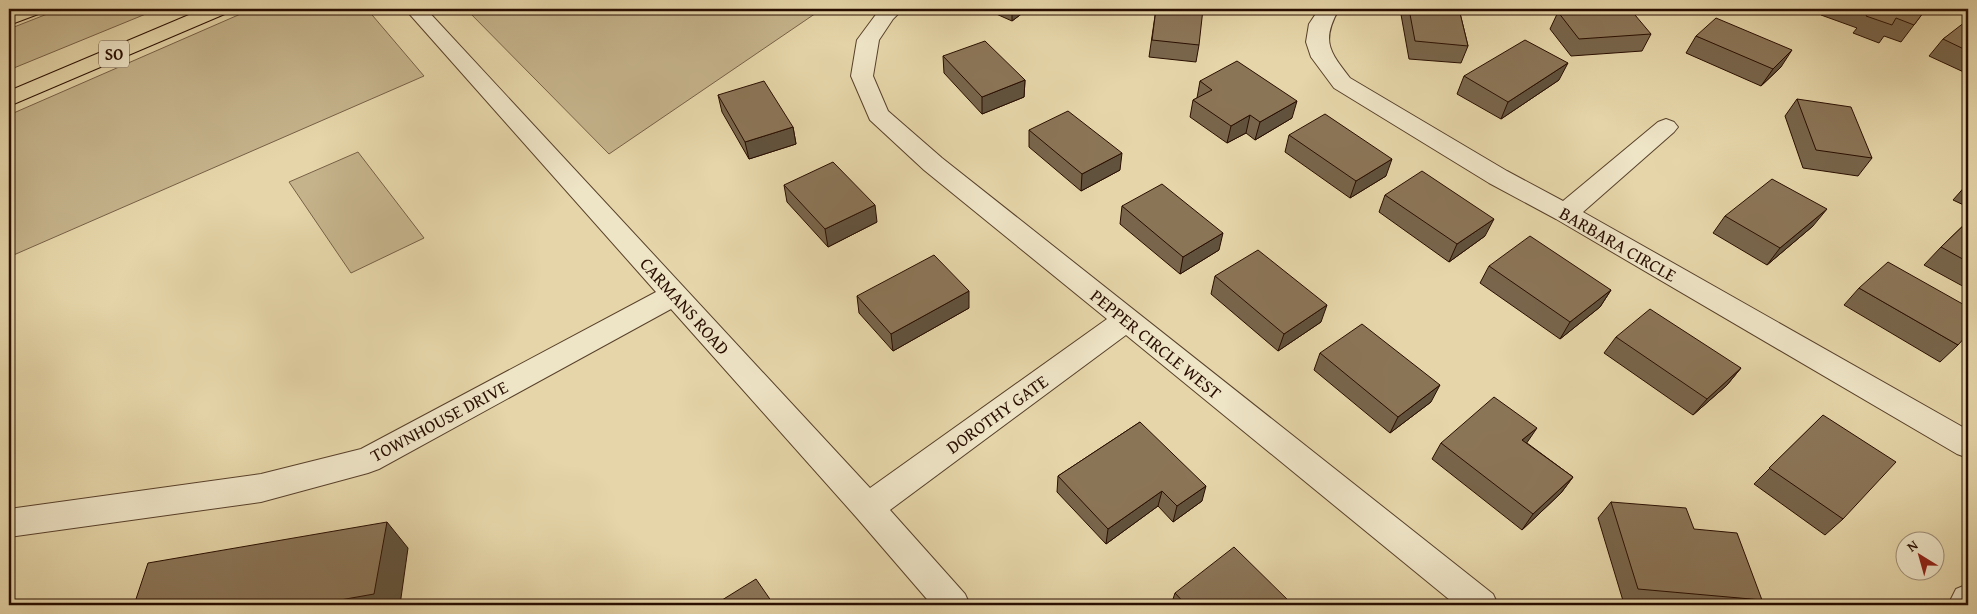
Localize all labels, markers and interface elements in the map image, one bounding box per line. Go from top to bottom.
road number: SO [99,41,129,68]
street label: BARBARA CIRCLE [1554,200,1682,288]
street label: CARMANS ROAD [634,251,736,361]
street label: PEPPER CIRCLE WEST [1084,282,1228,406]
street label: DOROTHY GATE [941,368,1053,460]
street label: TOWNHOUSE DRIVE [365,373,513,469]
north arrow [1894,532,1944,582]
text: N [1902,534,1922,556]

